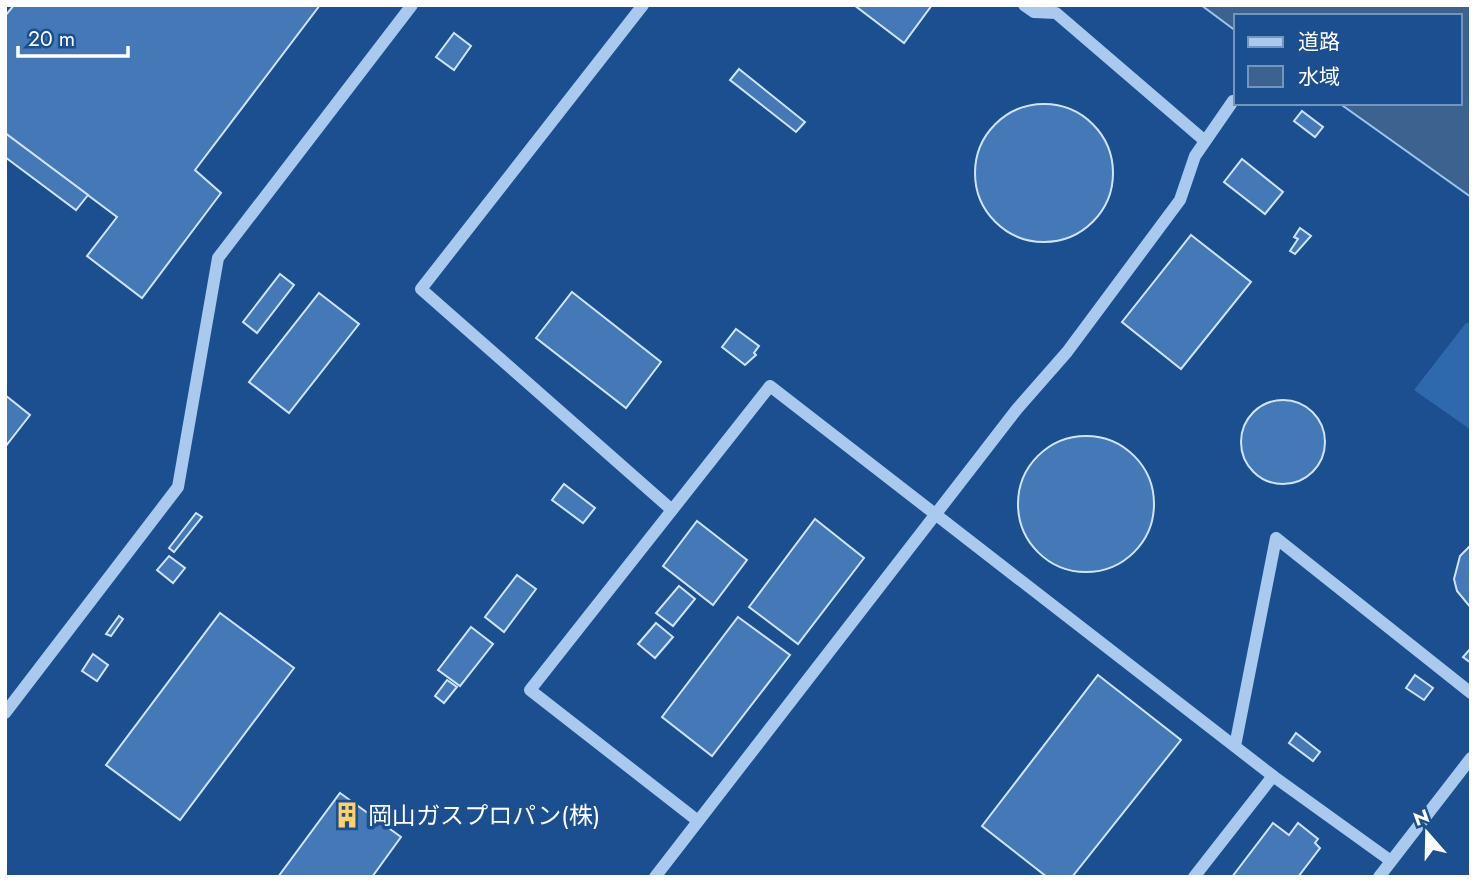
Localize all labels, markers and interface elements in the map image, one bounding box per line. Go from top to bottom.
scale bar [18,14,128,58]
legend [1234,14,1462,105]
text: 20 m [28,24,75,54]
text: 道路 [1298,27,1340,57]
text: 水域 [1298,62,1340,92]
place label: 岡山ガスプロパン(株) [368,798,600,833]
north arrow [1392,798,1462,868]
building icon: 岡山ガスプロパン(株) [332,800,362,830]
text: N [1410,802,1433,833]

